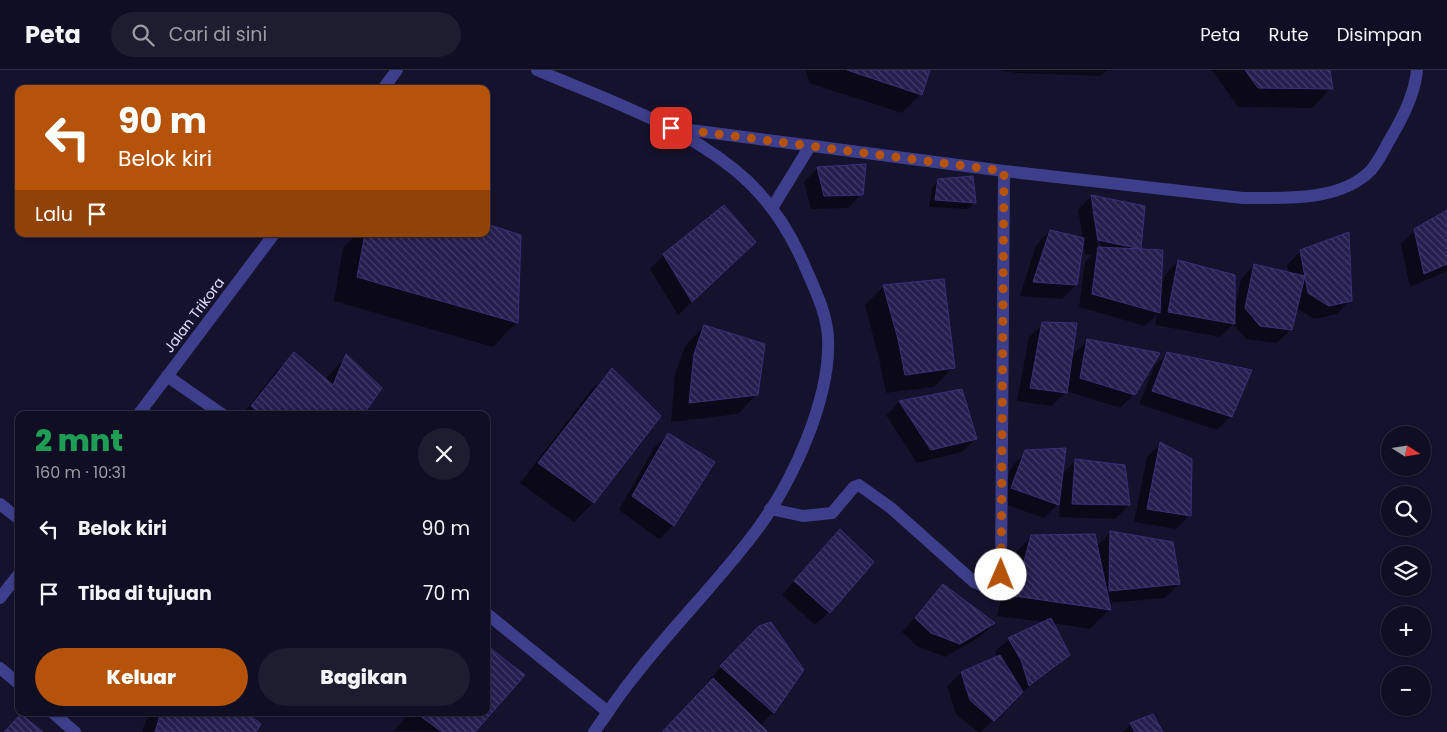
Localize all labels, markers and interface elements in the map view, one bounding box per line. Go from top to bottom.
search box [111,12,461,57]
text: Peta [25,18,81,51]
icon: search [129,21,157,49]
text: Cari di sini [169,21,267,48]
text: Peta [1200,22,1240,47]
text: Rute [1268,22,1309,47]
text: Disimpan [1337,22,1422,47]
text: 90 m [118,96,207,145]
icon: left [35,105,100,170]
pin [650,107,692,149]
icon: arrive [657,114,685,142]
text: Belok kiri [118,143,212,174]
icon: arrive [83,200,111,228]
text: Lalu [35,201,73,228]
street label: Jalan Trikora [159,273,229,357]
text: 2 mnt [35,419,123,462]
north arrow [1381,426,1431,476]
map controls [1381,426,1431,716]
button: close [418,428,470,480]
text: 160 m · 10:31 [35,461,126,484]
button: search [1381,486,1431,536]
icon: left [35,515,63,543]
text: Belok kiri [78,515,167,542]
text: 90 m [421,515,470,542]
button: layers [1381,546,1431,596]
position arrow [974,548,1026,600]
icon: arrive [35,580,63,608]
text: Tiba di tujuan [78,580,212,607]
text: 70 m [423,580,470,607]
button: + [1381,606,1431,656]
button: Keluar [35,648,248,706]
button: Bagikan [258,648,470,706]
button: − [1381,666,1431,716]

